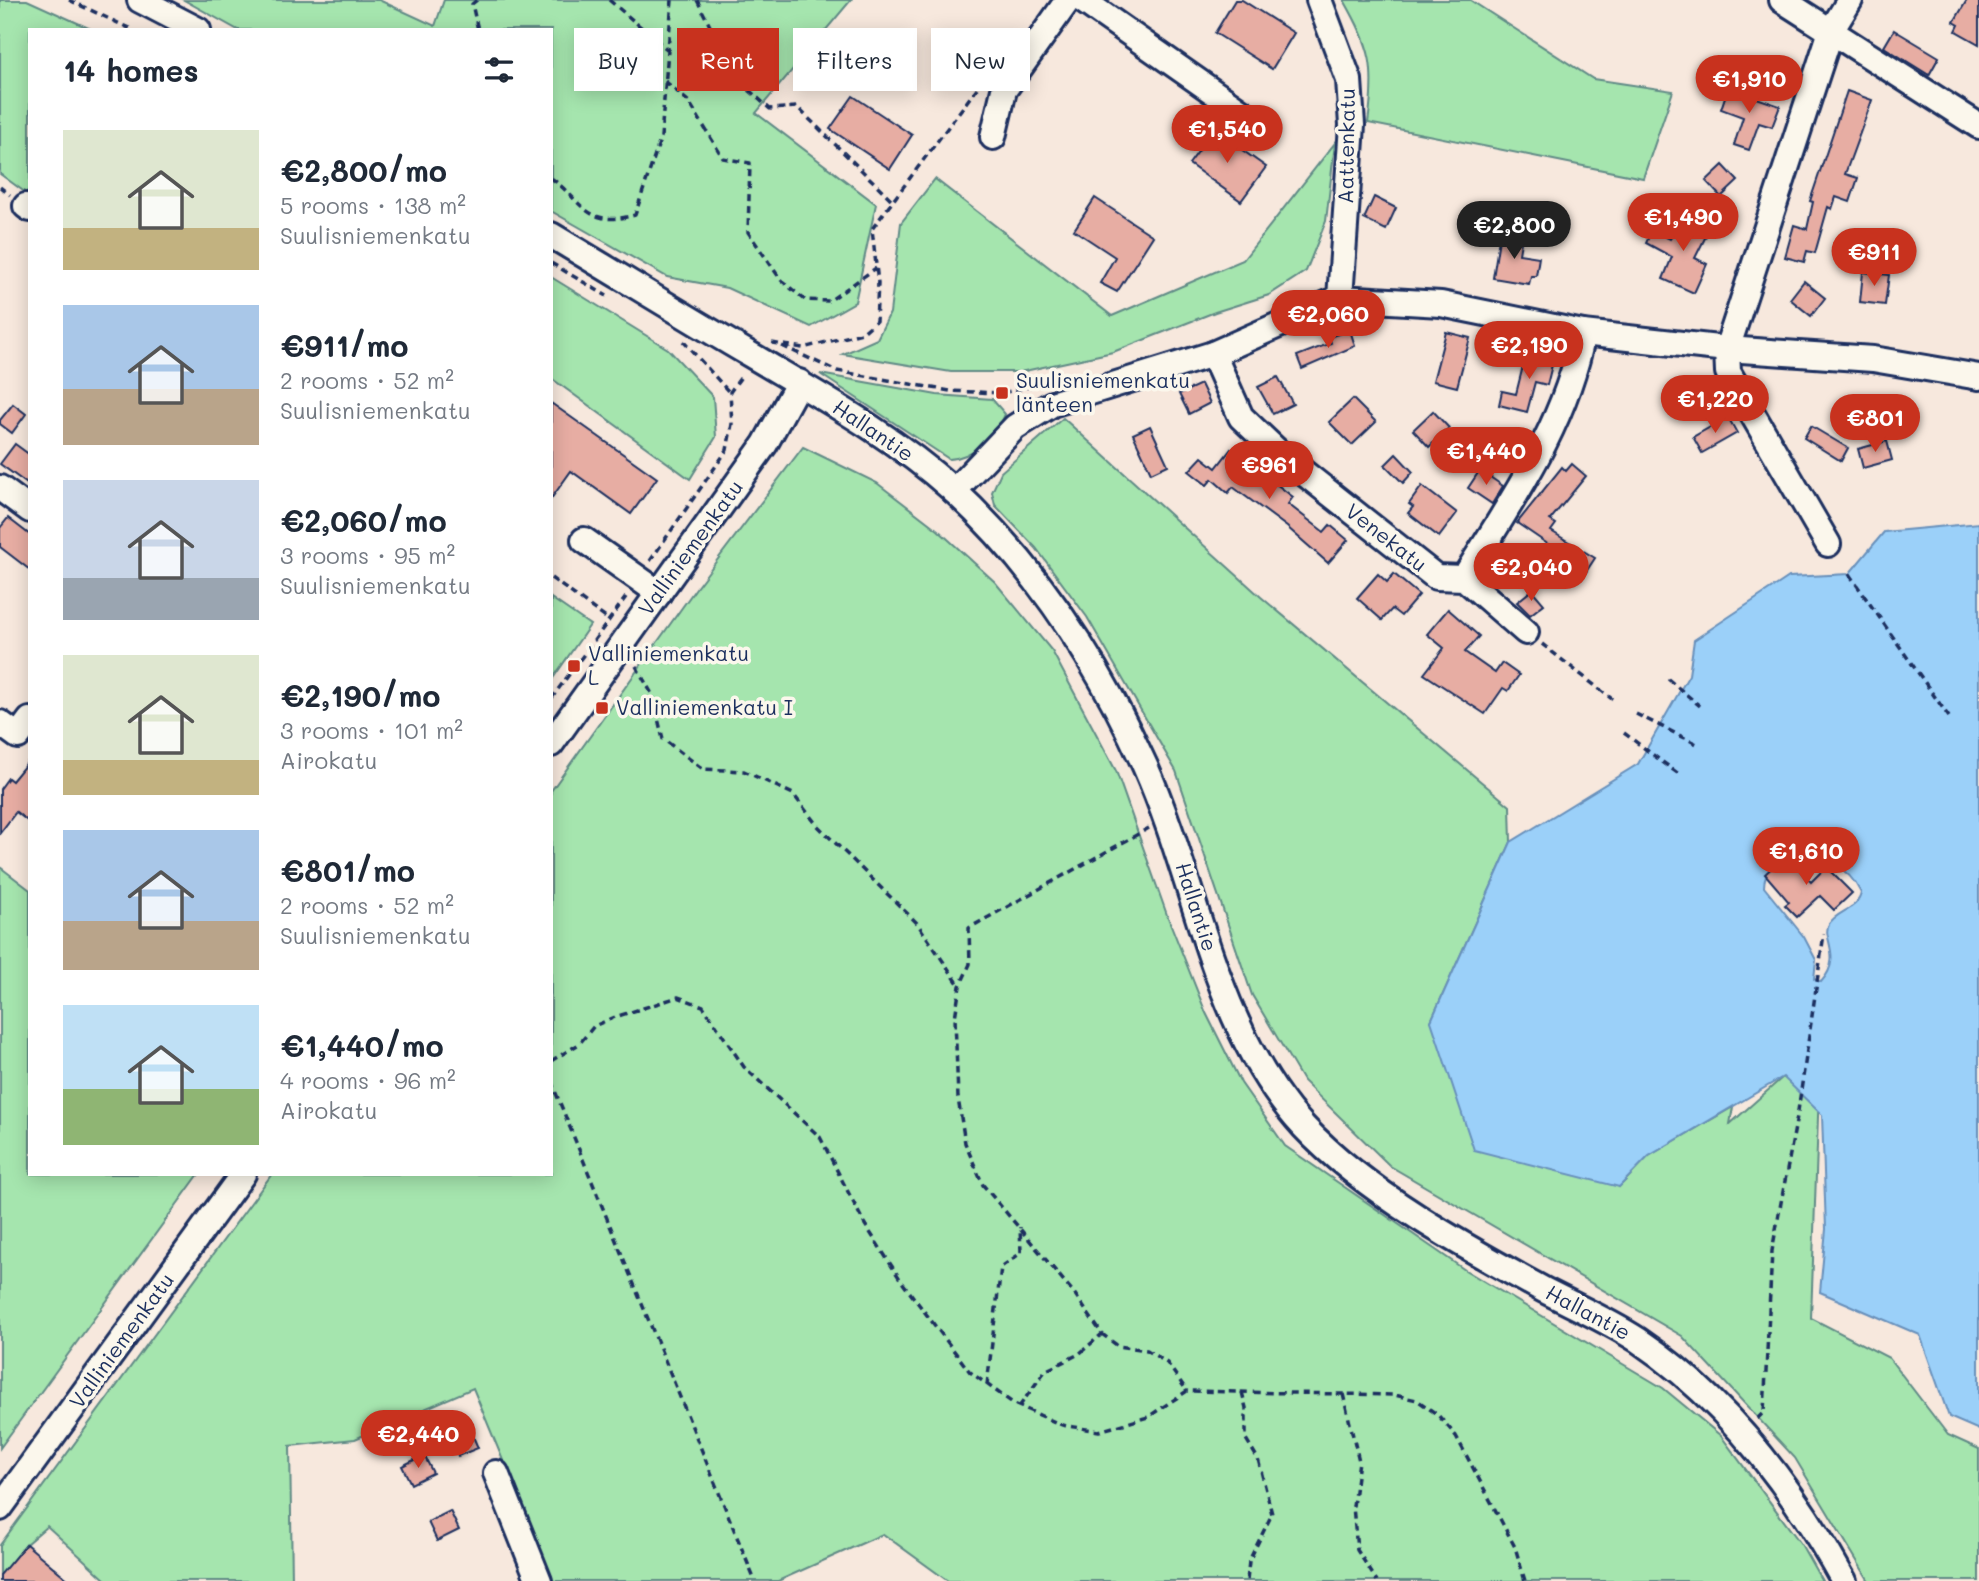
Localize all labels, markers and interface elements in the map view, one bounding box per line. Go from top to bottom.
chip: Buy [574,28,663,91]
chip: Rent [677,28,779,91]
chip: Filters [793,28,917,91]
chip: New [931,28,1030,91]
text: 14 homes [63,50,199,90]
icon: filters [480,51,518,89]
pin: €1,910 [1692,55,1806,115]
text: €1,910 [1712,63,1786,93]
street label: Aattenkatu [1331,88,1360,204]
pin: €1,540 [1170,106,1284,165]
text: €1,540 [1188,113,1266,143]
text: €2,800/mo [280,150,447,190]
icon: home [119,158,203,242]
text: 5 rooms · 138 m² [280,190,466,220]
pin: €1,490 [1626,194,1740,253]
text: €1,490 [1643,201,1723,231]
pin: €2,800 [1457,202,1571,261]
text: €2,800 [1473,209,1555,239]
text: Suulisniemenkatu [280,220,471,250]
pin: €911 [1833,229,1915,288]
text: €911 [1848,236,1900,266]
pin: €2,060 [1271,290,1385,350]
text: €2,060 [1287,298,1369,328]
pin: €2,190 [1472,322,1586,381]
text: €911/mo [280,325,409,365]
text: €2,190 [1490,329,1568,359]
icon: home [119,333,203,417]
text: 2 rooms · 52 m² [280,365,454,395]
place label: Suulisniemenkatu länteen [1016,366,1190,417]
pin: €1,220 [1658,376,1772,435]
text: €1,220 [1677,383,1753,413]
marker: Suulisniemenkatu länteen [994,385,1010,401]
street label: Hallantie [828,393,920,467]
pin: €801 [1834,394,1916,454]
text: Suulisniemenkatu [280,395,471,425]
text: €801 [1846,402,1904,432]
pin: €1,440 [1429,428,1543,487]
text: €1,440 [1446,435,1526,465]
pin: €961 [1228,442,1310,501]
text: €961 [1241,449,1297,479]
street label: Valliniemenkatu [632,474,748,620]
street label: Venekatu [1341,497,1433,577]
text: €2,060/mo [280,500,447,540]
icon: home [119,508,203,592]
text: 3 rooms · 95 m² [280,540,455,570]
pin: €2,040 [1474,544,1588,603]
text: €2,040 [1490,551,1572,581]
text: Suulisniemenkatu [280,570,471,600]
place label: Valliniemenkatu L [588,639,749,690]
marker: Valliniemenkatu L [566,658,582,674]
text: €2,190/mo [280,675,440,715]
icon: home [119,683,203,767]
place label: Valliniemenkatu I [616,693,793,720]
marker: Valliniemenkatu I [594,700,610,716]
text: 3 rooms · 101 m² [280,715,463,745]
text: Airokatu [280,745,377,775]
pin: €1,610 [1749,828,1863,887]
text: €1,610 [1769,835,1843,865]
text: €801/mo [280,850,415,890]
icon: home [119,858,203,942]
street label: Hallantie [1170,859,1224,954]
text: 2 rooms · 52 m² [280,890,454,920]
text: Suulisniemenkatu [280,920,471,950]
text: €1,440/mo [280,1025,444,1065]
icon: home [119,1033,203,1117]
text: 4 rooms · 96 m² [280,1065,456,1095]
text: Airokatu [280,1095,377,1125]
street label: Valliniemenkatu [63,1267,179,1413]
street label: Hallantie [1542,1278,1636,1345]
pin: €2,440 [361,1410,475,1470]
text: €2,440 [377,1418,459,1448]

